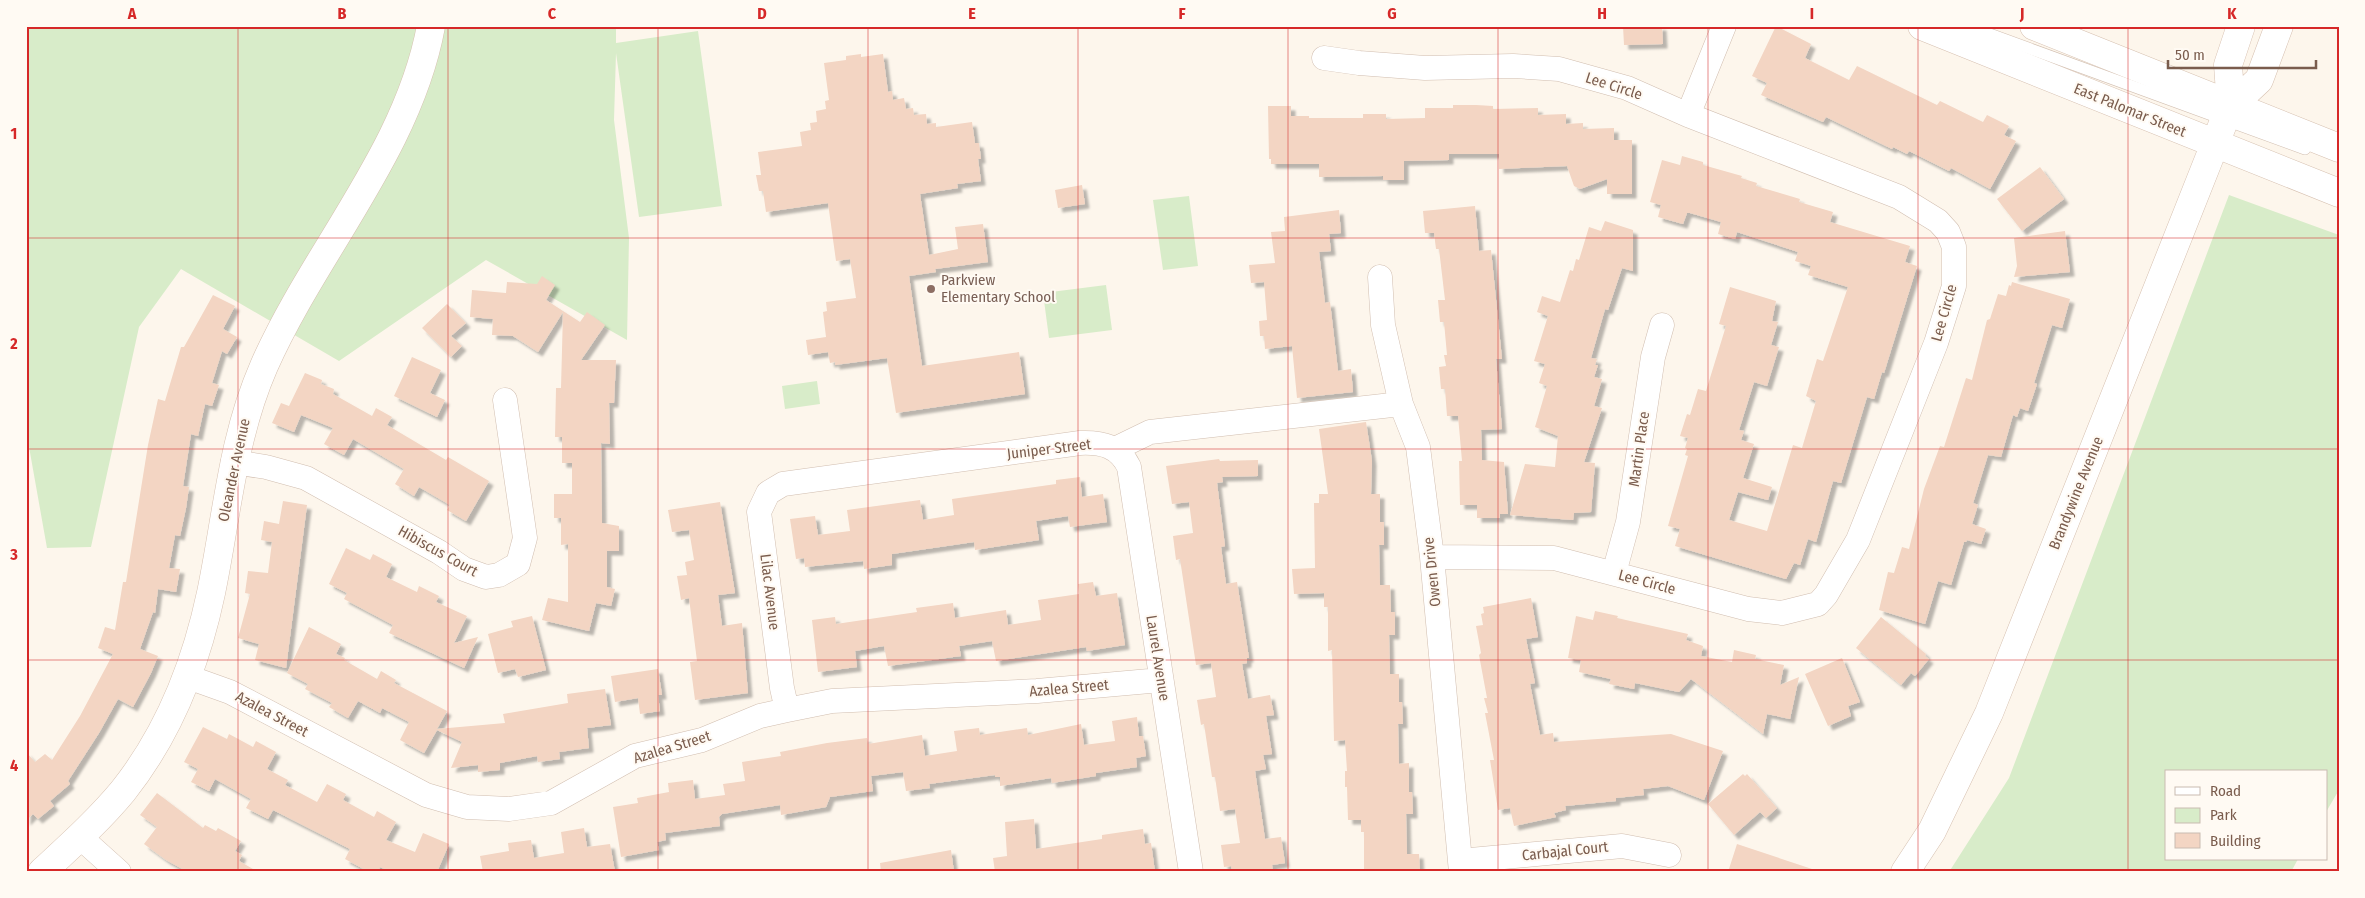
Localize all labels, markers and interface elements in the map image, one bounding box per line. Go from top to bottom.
text: A [127,4,137,23]
text: B [338,4,347,23]
text: C [548,4,557,23]
text: D [757,4,767,23]
text: E [968,4,976,23]
text: F [1178,4,1186,23]
text: G [1387,4,1397,23]
text: H [1597,4,1607,23]
text: I [1810,4,1814,23]
text: J [2019,4,2024,23]
text: K [2227,4,2237,23]
scale bar [2168,38,2315,70]
text: 50 m [2175,46,2205,64]
street label: Lee Circle [1583,68,1645,104]
street label: East Palomar Street [2071,79,2189,141]
text: 1 [11,124,17,143]
place label: Parkview Elementary School [941,271,1055,306]
street label: Lee Circle [1927,282,1961,344]
marker: Parkview Elementary School [925,283,937,295]
text: 2 [9,334,18,353]
street label: Martin Place [1625,410,1653,488]
street label: Oleander Avenue [214,417,254,523]
street label: Brandywine Avenue [2045,434,2107,552]
street label: Juniper Street [1006,435,1092,463]
street label: Hibiscus Court [395,522,481,580]
street label: Owen Drive [1419,536,1445,608]
text: 3 [9,545,18,564]
street label: Lilac Avenue [756,553,784,631]
street label: Lee Circle [1616,566,1678,598]
street label: Laurel Avenue [1142,614,1174,702]
street label: Azalea Street [1028,676,1110,700]
street label: Azalea Street [233,687,312,741]
street label: Azalea Street [631,727,713,767]
text: 4 [10,756,18,775]
legend [2165,770,2328,860]
text: Road [2210,782,2241,800]
text: Park [2210,806,2237,824]
text: Building [2210,832,2261,850]
street label: Carbajal Court [1521,838,1609,864]

